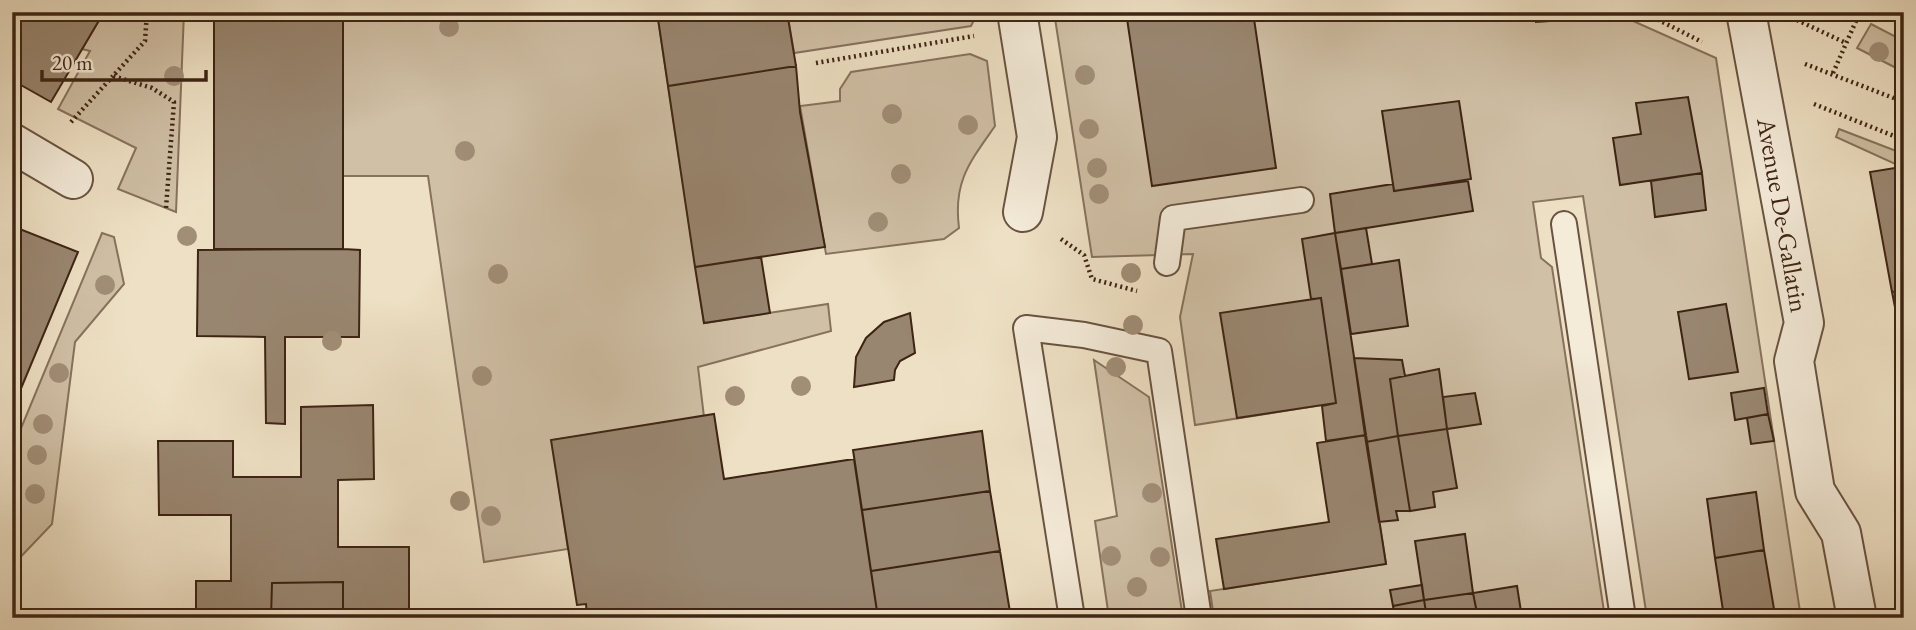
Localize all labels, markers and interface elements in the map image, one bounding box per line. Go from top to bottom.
scale bar [42,38,206,82]
text: 20 m [52,49,93,76]
street label: Avenue De-Gallatin [1749,114,1817,315]

